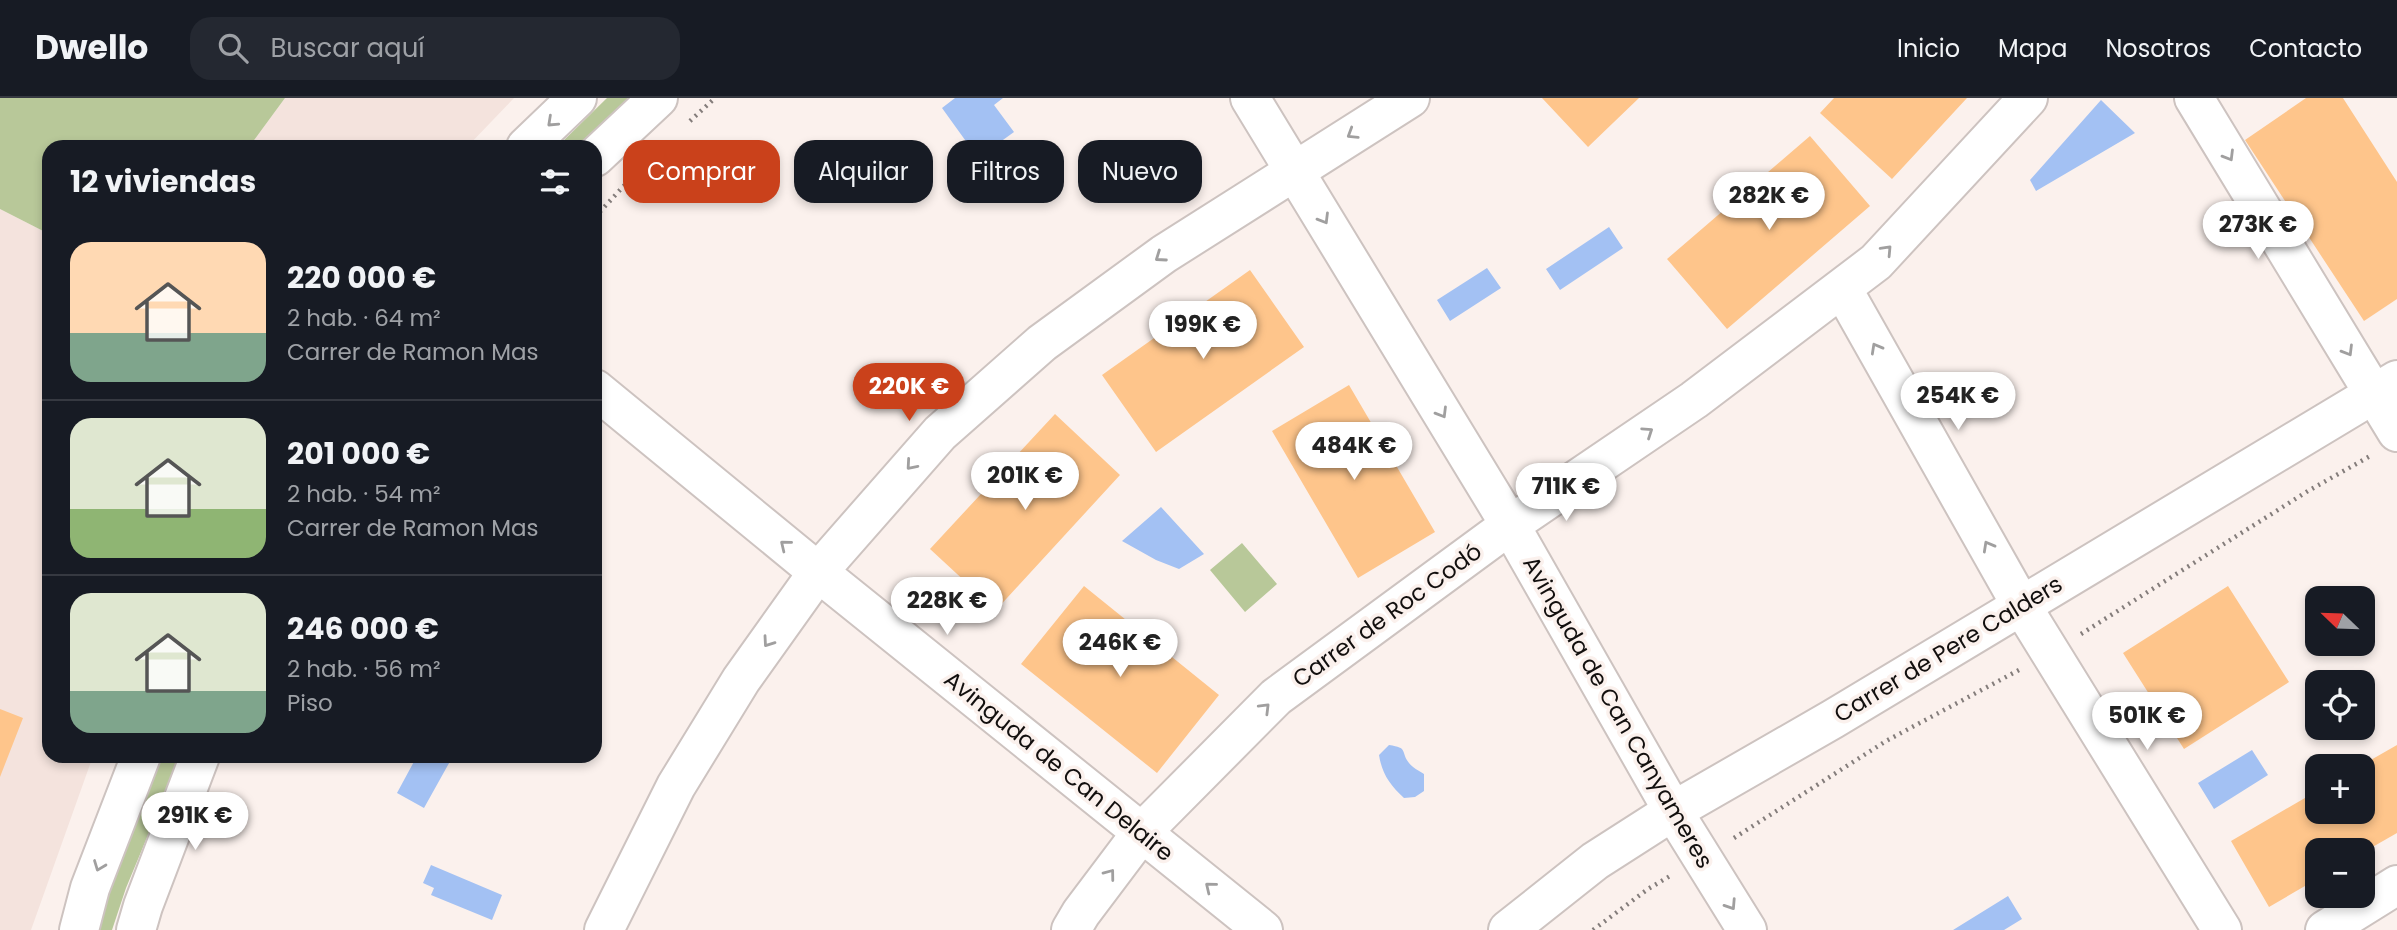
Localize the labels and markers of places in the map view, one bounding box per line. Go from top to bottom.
pin: 282K € [1712,172,1826,232]
pin: 273K € [2201,202,2315,261]
pin: 199K € [1146,302,1260,361]
pin: 220K € [852,364,966,423]
pin: 254K € [1901,372,2015,432]
pin: 484K € [1297,422,1411,482]
pin: 201K € [968,452,1082,512]
pin: 711K € [1509,464,1623,523]
pin: 228K € [890,578,1004,637]
pin: 246K € [1063,620,1177,679]
pin: 501K € [2090,692,2204,752]
pin: 291K € [138,792,252,852]

